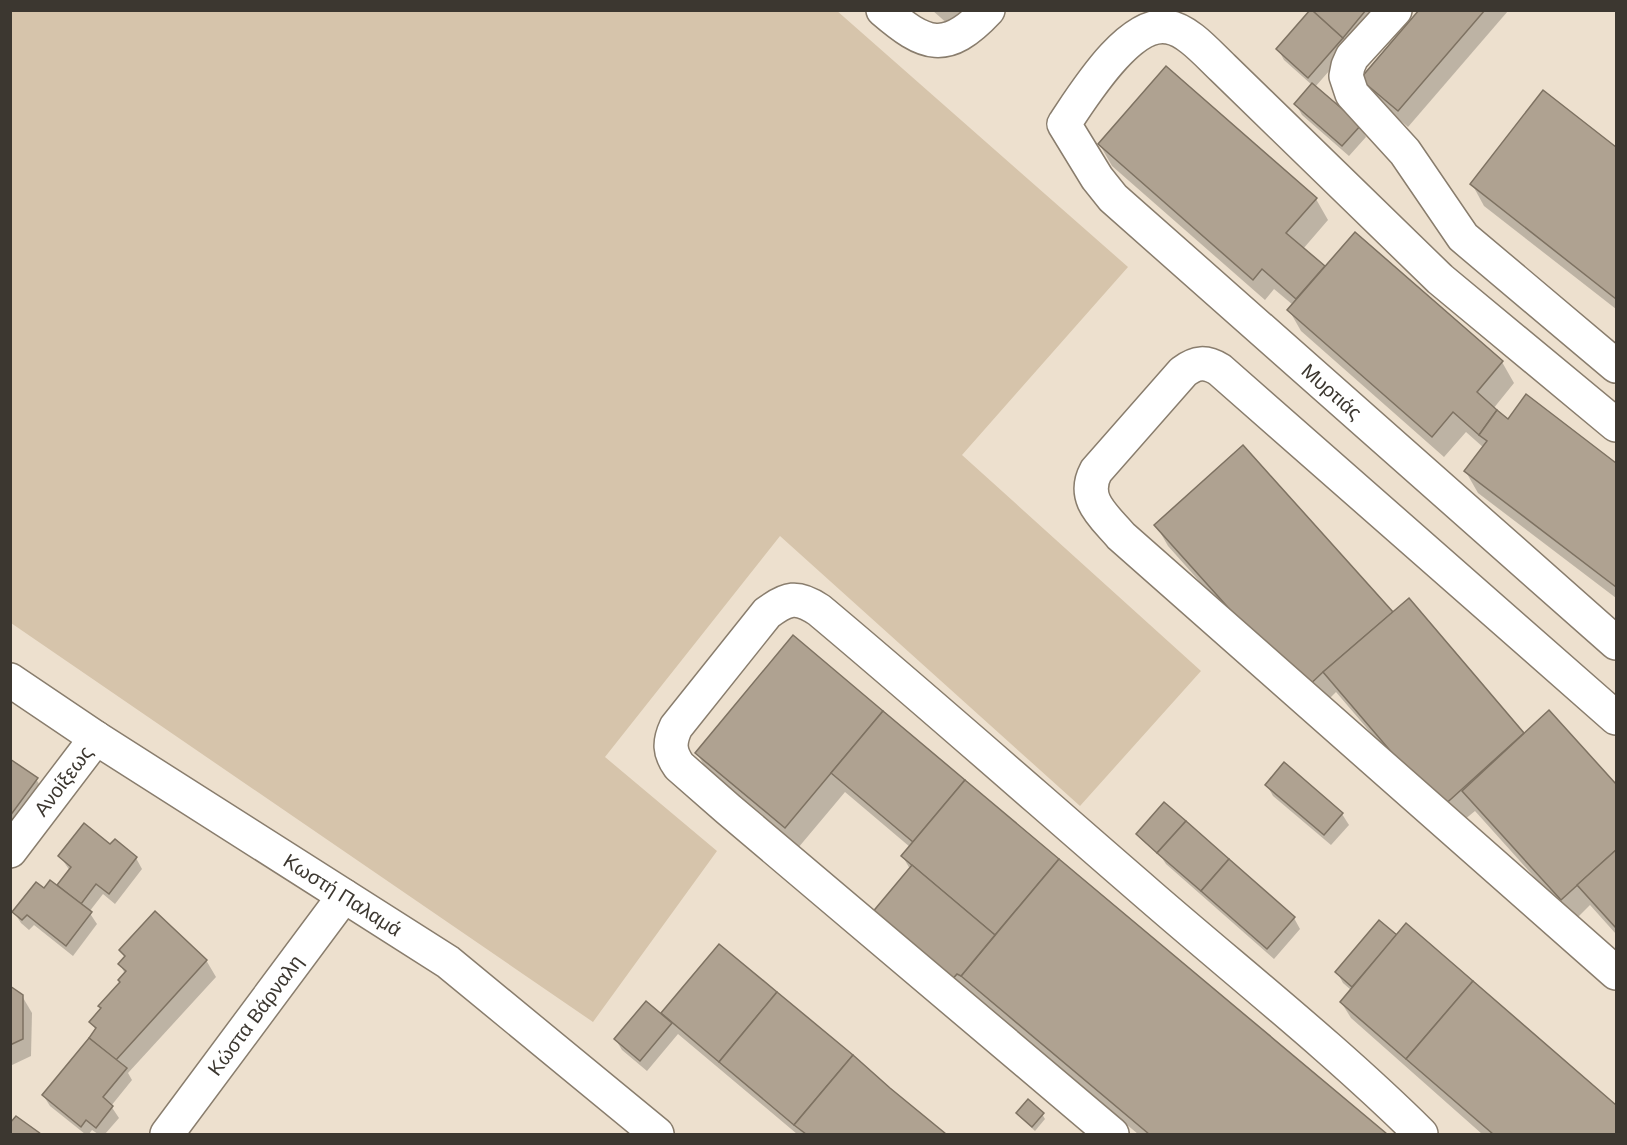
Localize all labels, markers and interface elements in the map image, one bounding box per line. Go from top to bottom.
street label: Μυρτιάς [1295,358,1368,426]
street label: Ανοίξεως [28,740,99,822]
street label: Κωστή Παλαμά [278,848,407,943]
street label: Κώστα Βάρναλη [202,950,310,1082]

